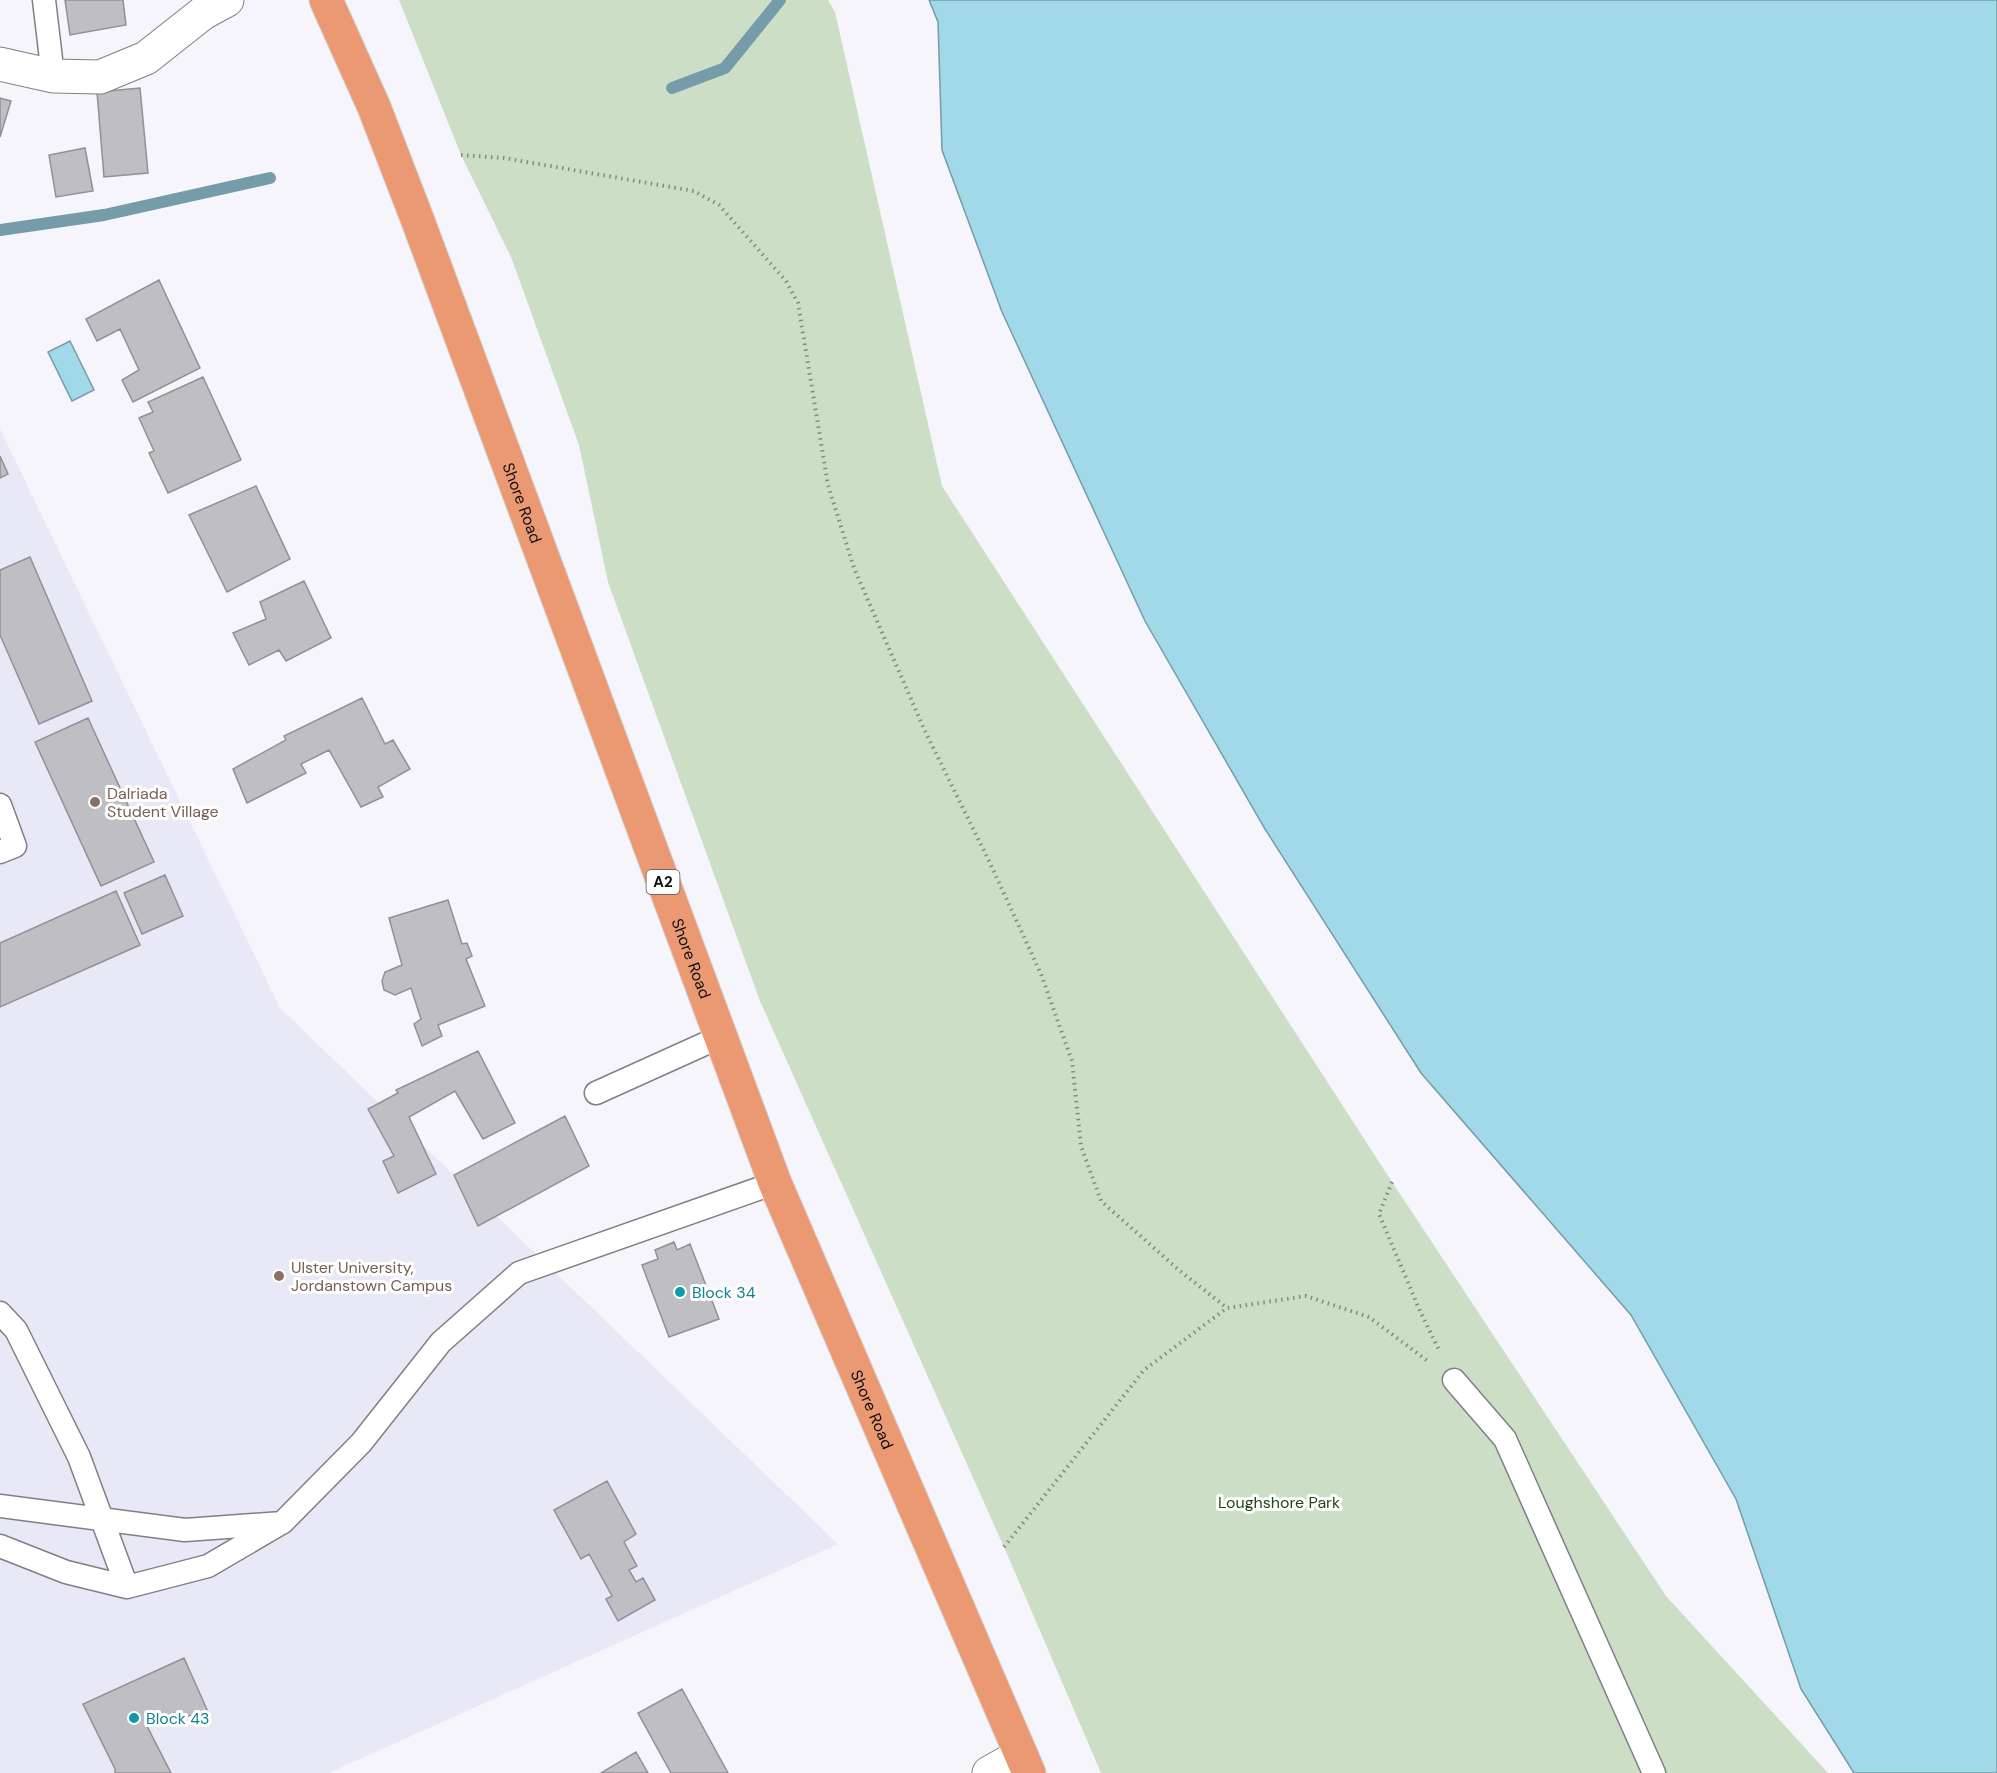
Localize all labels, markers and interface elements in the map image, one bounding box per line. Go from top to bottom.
street label: Shore Road [498,460,547,546]
place label: Dalriada Student Village [107,783,219,822]
marker: Dalriada Student Village [88,795,102,809]
road number: A2 [646,870,680,894]
street label: Shore Road [667,915,716,1002]
place label: Ulster University, Jordanstown Campus [291,1257,452,1296]
marker: Ulster University, Jordanstown Campus [272,1269,286,1283]
place label: Block 34 [692,1282,756,1303]
marker: Block 34 [673,1285,687,1299]
street label: Shore Road [846,1367,898,1452]
park label: Loughshore Park [1218,1492,1340,1513]
place label: Block 43 [146,1708,209,1729]
marker: Block 43 [127,1711,141,1725]

